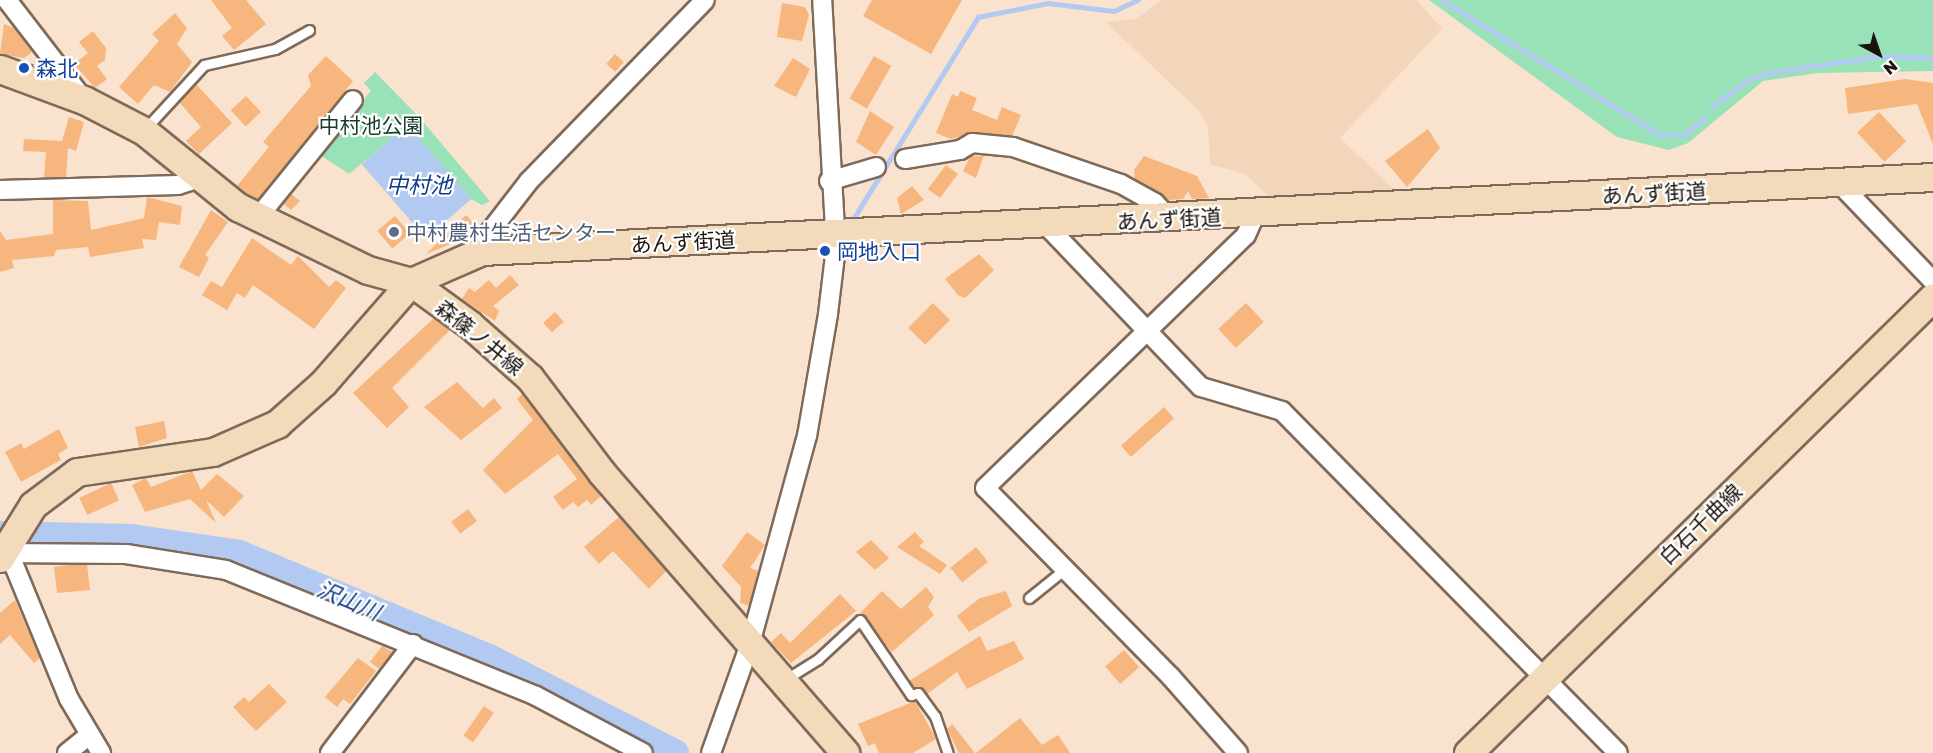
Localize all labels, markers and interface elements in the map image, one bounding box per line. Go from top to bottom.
north arrow [1849,24,1909,84]
place label: 森北 [36,55,78,81]
text: N [1879,56,1902,79]
marker: 森北 [17,61,31,75]
park label: 中村池公園 [319,112,423,138]
water label: 中村池 [386,172,452,198]
street label: あんず街道 [1601,178,1707,208]
street label: あんず街道 [1116,204,1222,234]
place label: 中村農村生活センター [406,219,616,245]
marker: 中村農村生活センター [387,225,401,239]
street label: あんず街道 [630,227,736,257]
place label: 岡地入口 [837,238,921,264]
marker: 岡地入口 [818,244,832,258]
street label: 森篠ノ井線 [431,294,529,380]
street label: 白石千曲線 [1653,478,1747,570]
water label: 沢山川 [313,575,385,625]

